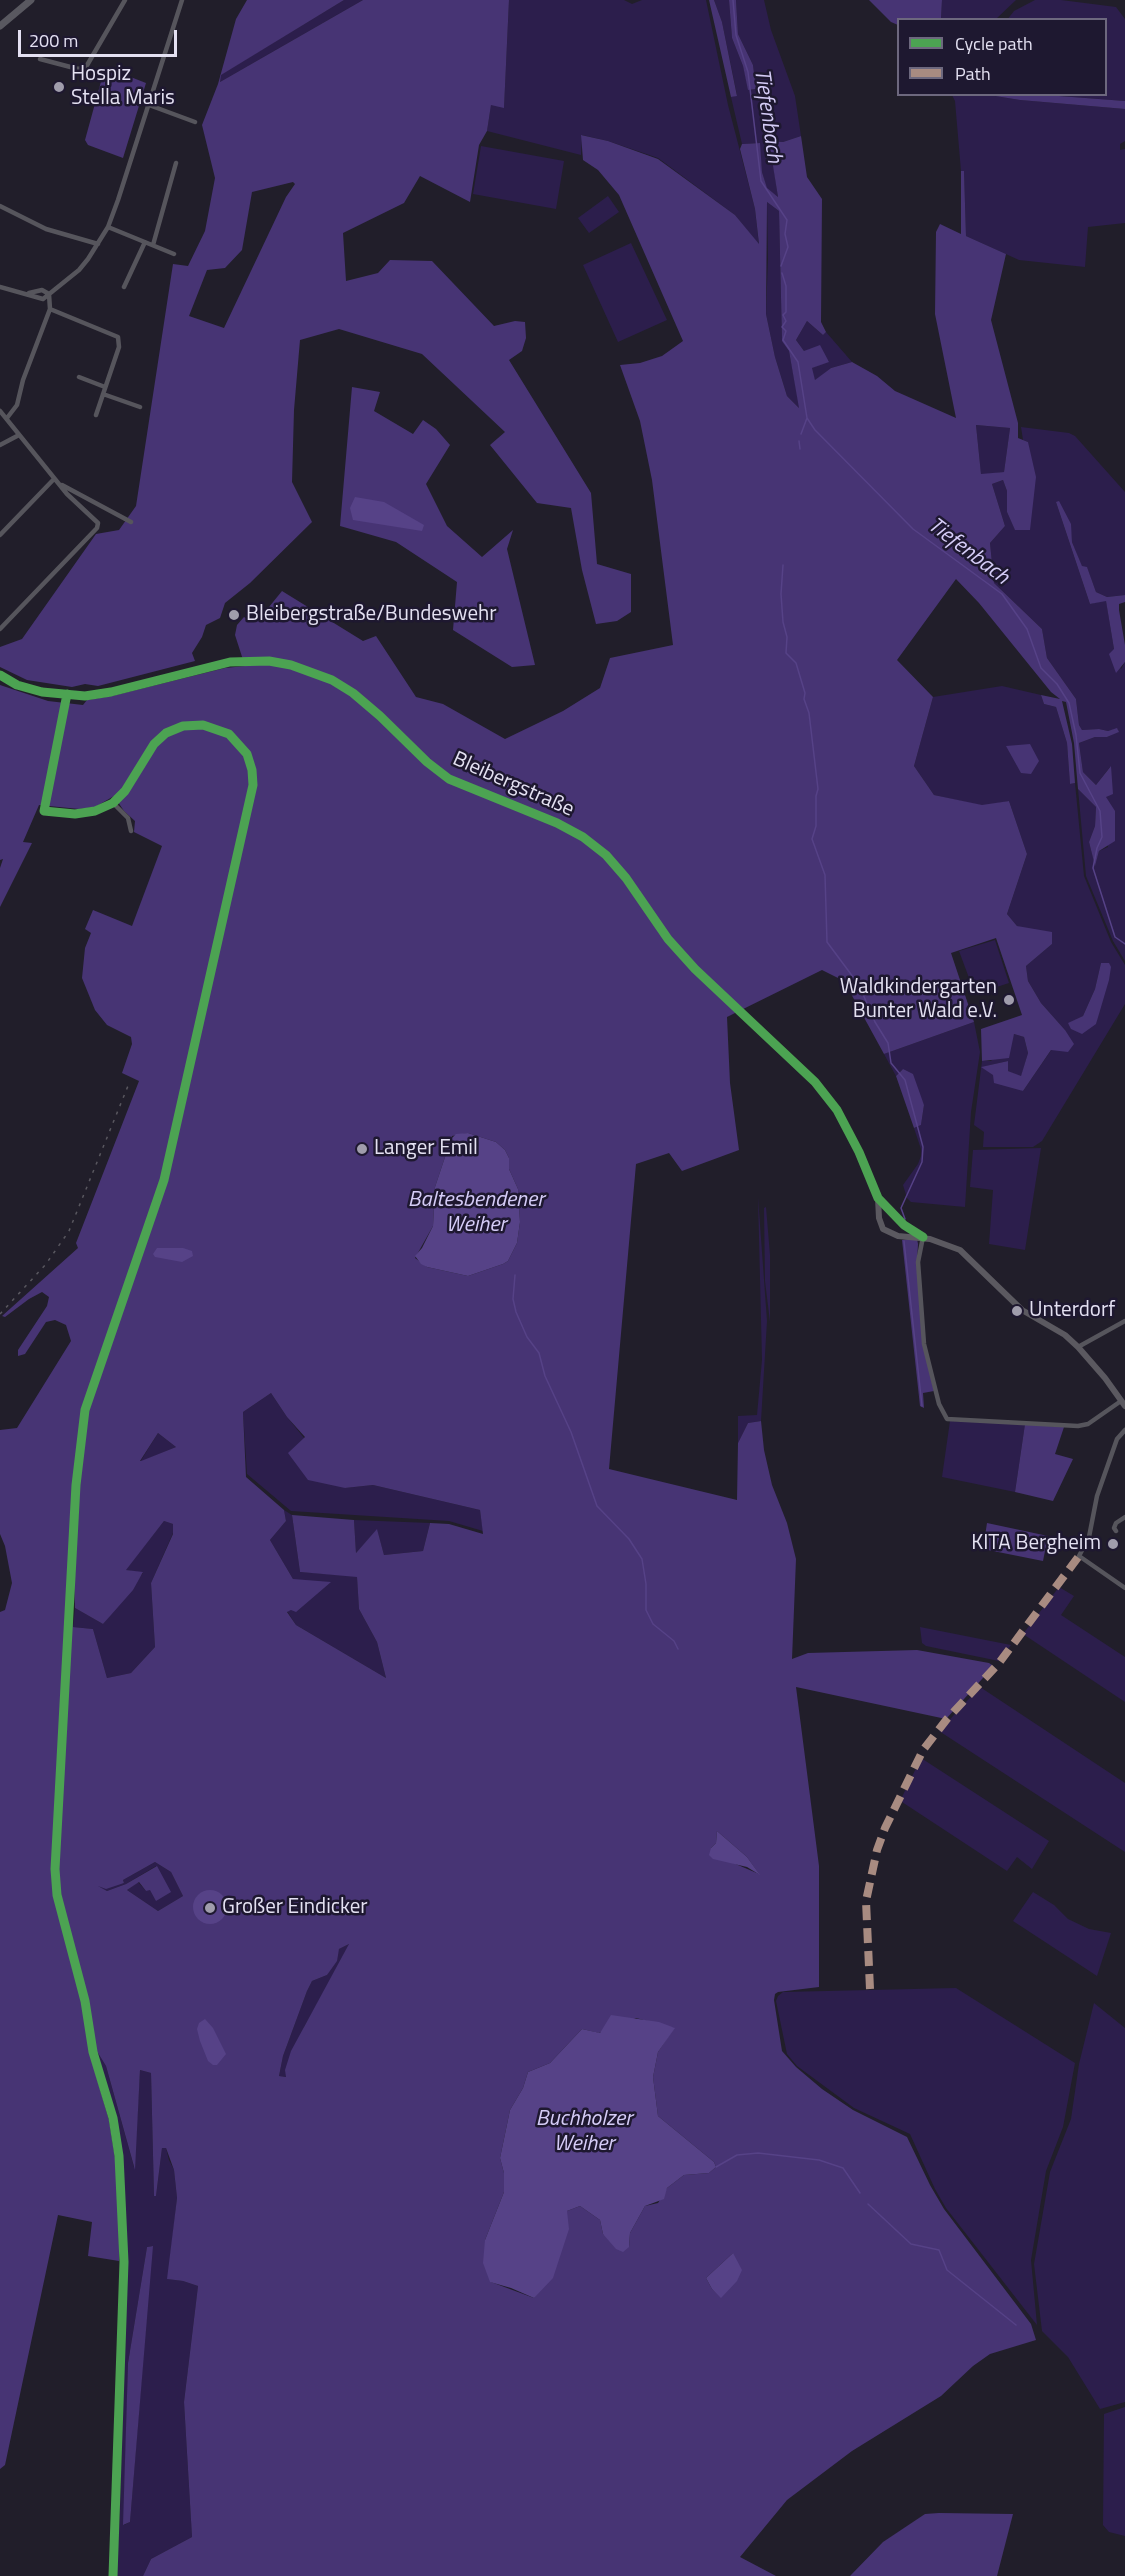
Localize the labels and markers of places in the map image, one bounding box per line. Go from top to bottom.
place label: Hospiz Stella Maris [71,62,175,112]
marker: Hospiz Stella Maris [52,80,66,94]
place label: Bleibergstraße/Bundeswehr [246,602,497,628]
marker: Bleibergstraße/Bundeswehr [227,608,241,622]
place label: Waldkindergarten Bunter Wald e.V. [840,975,997,1025]
marker: Waldkindergarten Bunter Wald e.V. [1002,993,1016,1007]
place label: Langer Emil [374,1136,478,1162]
marker: Langer Emil [355,1142,369,1156]
place label: Unterdorf [1029,1298,1115,1324]
marker: Unterdorf [1010,1304,1024,1318]
place label: KITA Bergheim [971,1531,1101,1557]
marker: KITA Bergheim [1106,1537,1120,1551]
place label: Großer Eindicker [222,1895,368,1921]
marker: Großer Eindicker [203,1901,217,1915]

